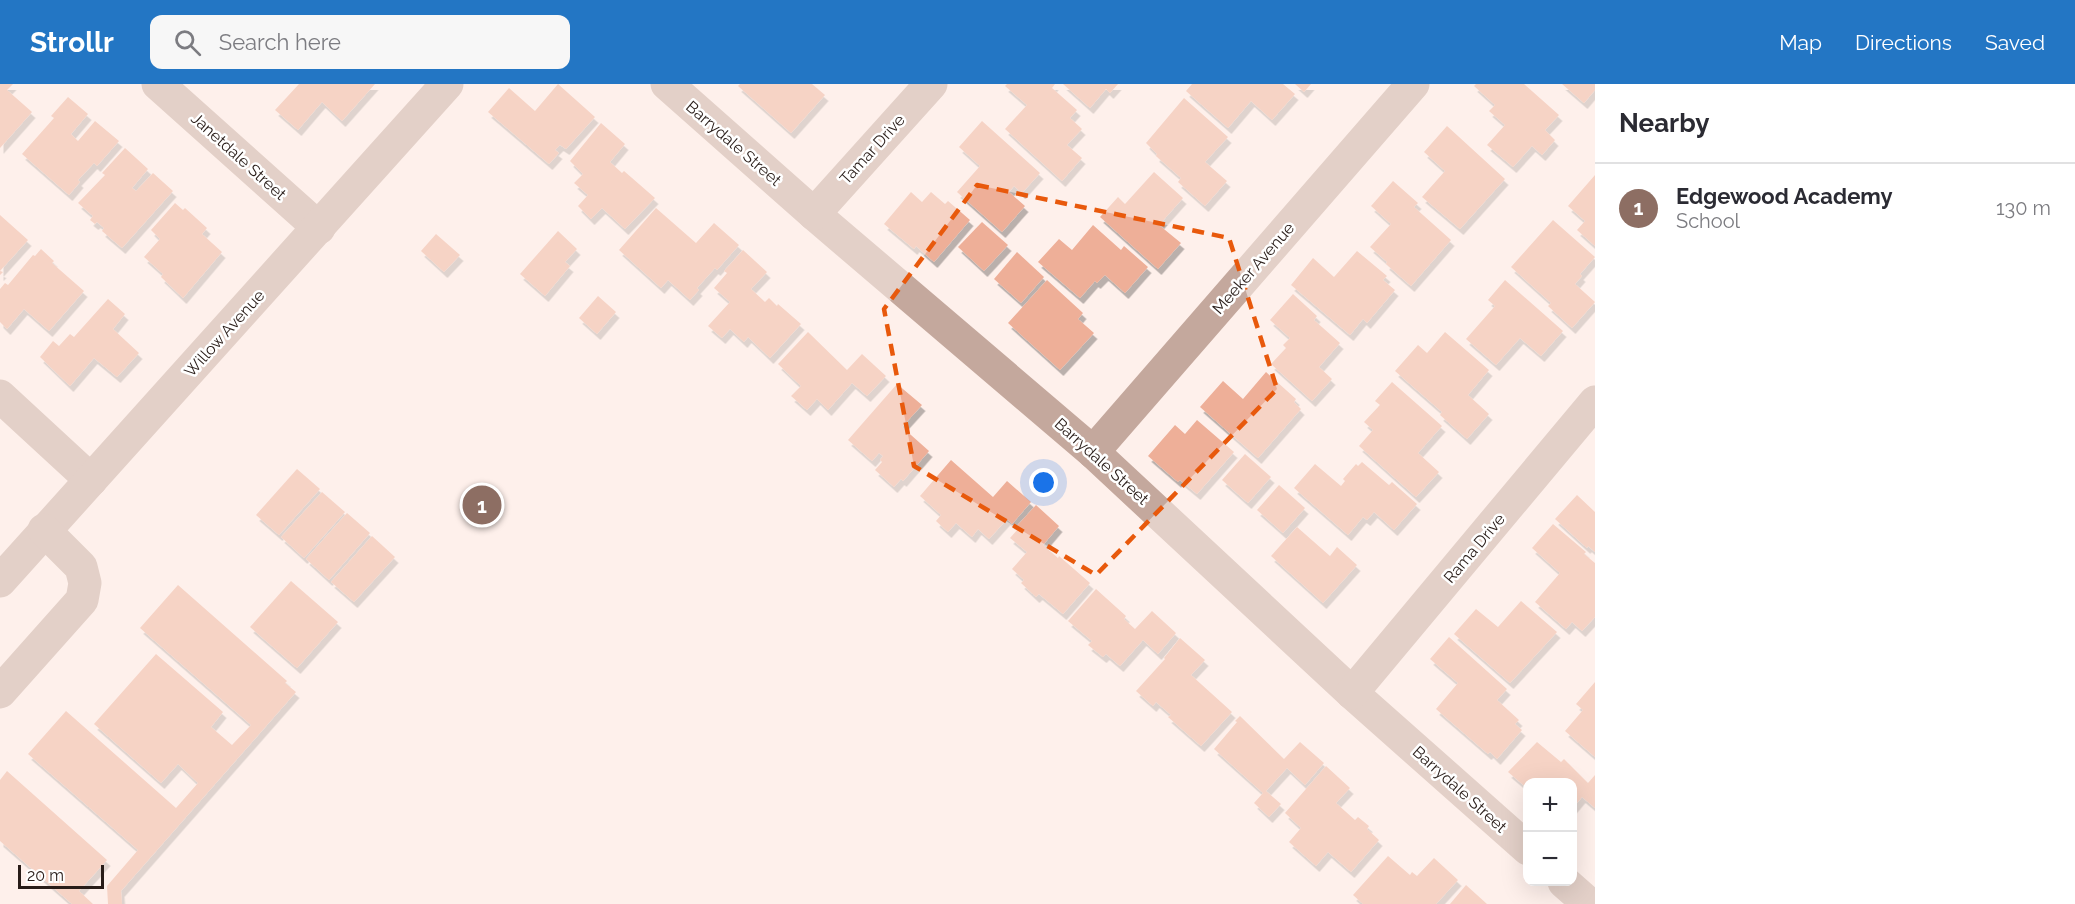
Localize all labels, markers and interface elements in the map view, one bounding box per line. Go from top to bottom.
search box [150,15,570,69]
text: Strollr [30,26,114,59]
icon: search [171,26,204,59]
text: Search here [219,29,341,55]
text: Map [1779,30,1822,55]
text: Directions [1855,30,1952,55]
text: Saved [1985,30,2045,55]
street label: Barrydale Street [682,97,786,190]
text: Nearby [1619,108,1709,138]
street label: Janetdale Street [187,109,290,204]
street label: Tamar Drive [836,110,909,188]
text: Edgewood Academy [1676,183,1893,209]
text: 1 [1634,196,1643,220]
text: 130 m [1996,196,2051,220]
text: School [1676,209,1740,233]
street label: Meeker Avenue [1208,219,1298,318]
street label: Willow Avenue [180,286,268,381]
street label: Barrydale Street [1051,414,1153,509]
your location [1029,468,1058,497]
pin: 1 [462,482,502,528]
street label: Rama Drive [1440,510,1509,587]
street label: Barrydale Street [1409,742,1511,837]
map controls [1523,778,1577,886]
button: + [1523,778,1577,832]
button: − [1523,832,1577,886]
scale bar [18,862,104,890]
text: 20 m [27,866,64,885]

